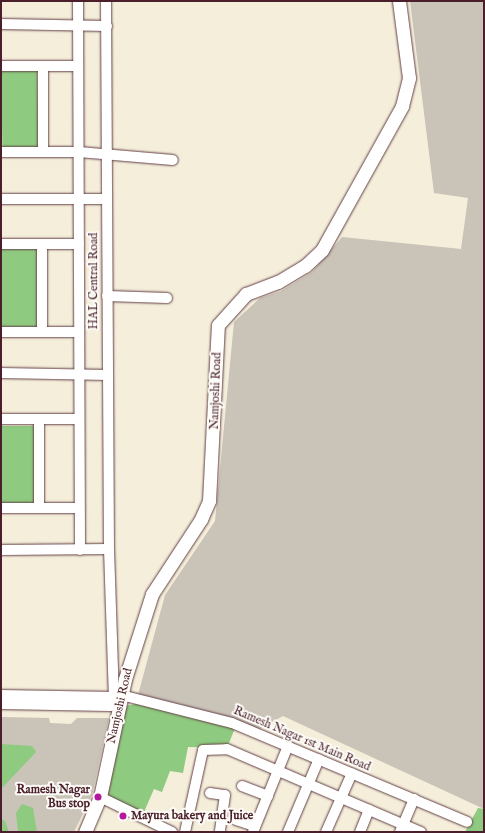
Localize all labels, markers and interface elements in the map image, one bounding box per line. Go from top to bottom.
street label: HAL Central Road [87,233,101,329]
street label: Namjoshi Road [207,352,225,430]
street label: Namjoshi Road [104,667,136,745]
street label: Ramesh Nagar 1st Main Road [231,704,373,774]
place label: Ramesh Nagar Bus stop [16,783,90,811]
marker: Ramesh Nagar Bus stop [93,792,103,802]
place label: Mayura bakery and Juice [131,809,253,823]
marker: Mayura bakery and Juice [118,811,128,821]

